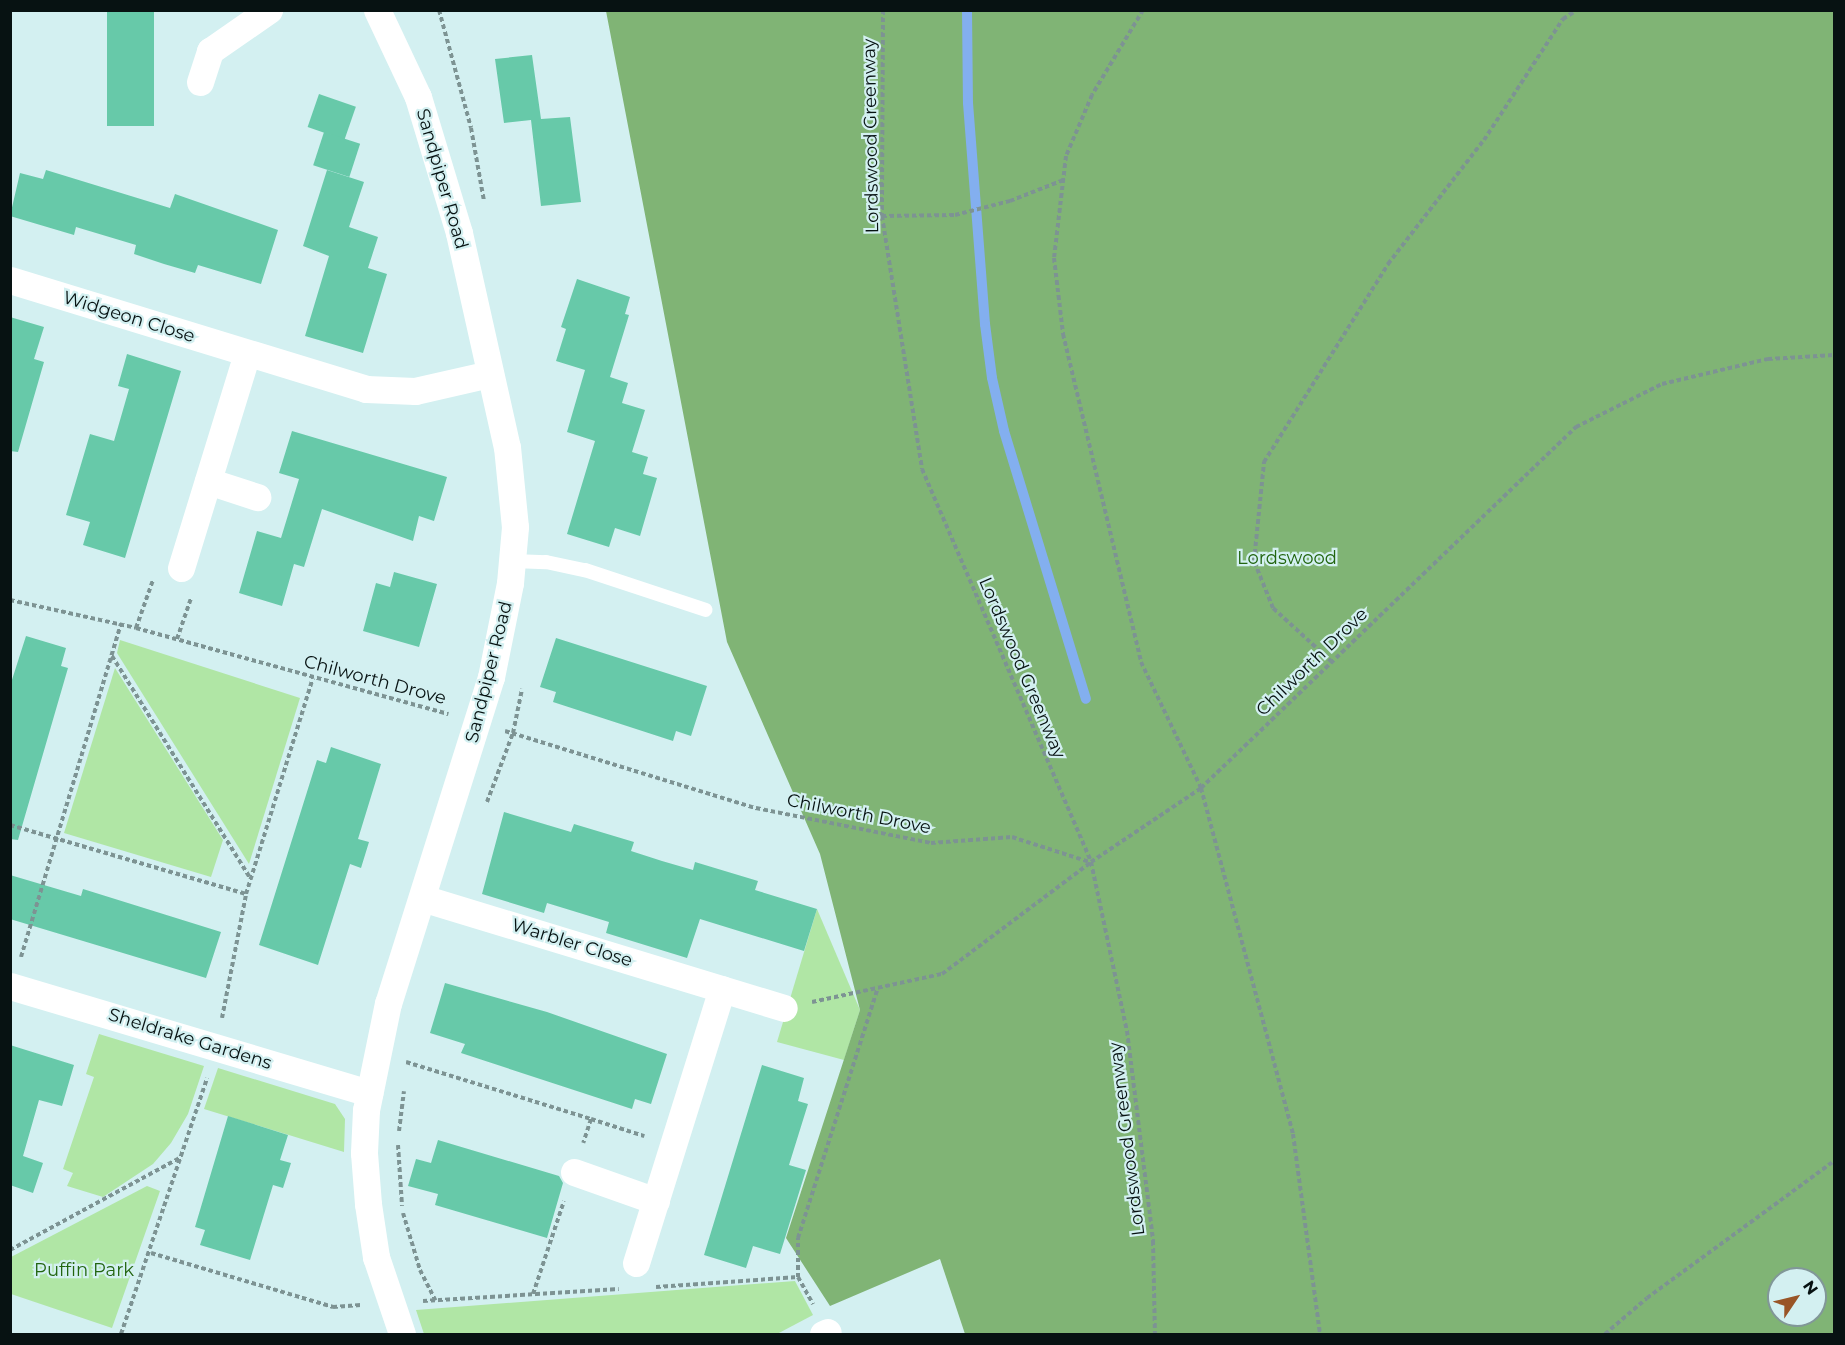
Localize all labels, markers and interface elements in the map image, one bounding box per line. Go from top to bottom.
street label: Lordswood Greenway [859,38,883,234]
street label: Sandpiper Road [412,106,472,252]
street label: Widgeon Close [61,287,197,347]
park label: Lordswood [1237,547,1337,569]
street label: Lordswood Greenway [974,574,1070,762]
street label: Sandpiper Road [461,599,517,745]
street label: Chilworth Drove [1252,603,1372,721]
street label: Chilworth Drove [302,651,448,709]
street label: Chilworth Drove [785,789,933,839]
street label: Warbler Close [509,914,635,972]
street label: Sheldrake Gardens [106,1004,274,1074]
street label: Lordswood Greenway [1104,1041,1150,1237]
park label: Puffin Park [34,1259,134,1281]
north arrow [1767,1267,1827,1327]
text: N [1799,1277,1822,1298]

